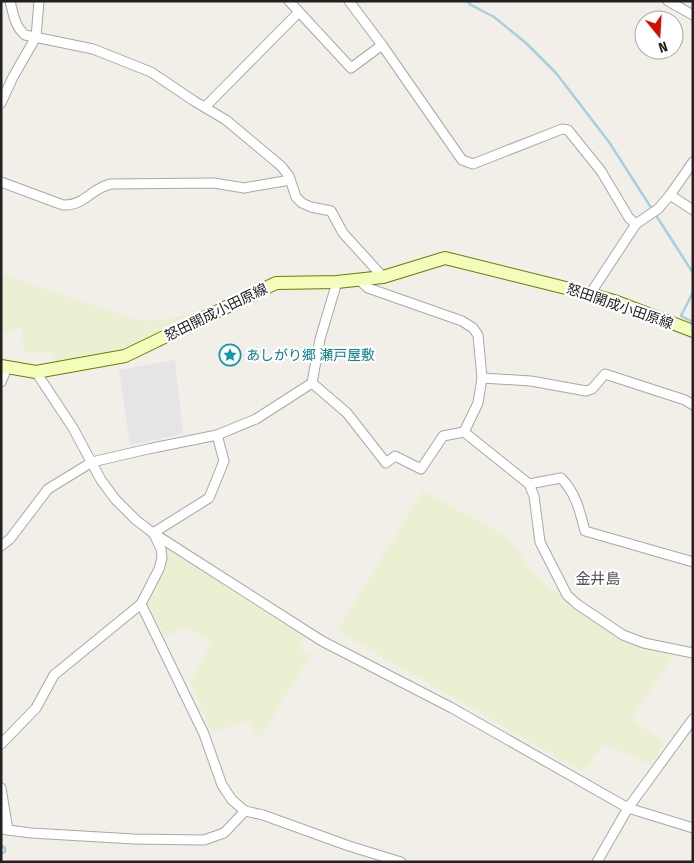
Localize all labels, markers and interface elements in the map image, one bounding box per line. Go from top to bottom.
north arrow [634,10,684,60]
text: N [656,38,669,56]
street label: 怒田開成小田原線 [162,280,270,345]
street label: 怒田開成小田原線 [564,280,676,333]
place icon: あしがり郷 瀬戸屋敷 [218,343,242,367]
place label: あしがり郷 瀬戸屋敷 [246,347,375,364]
district label: 金井島 [575,570,621,588]

